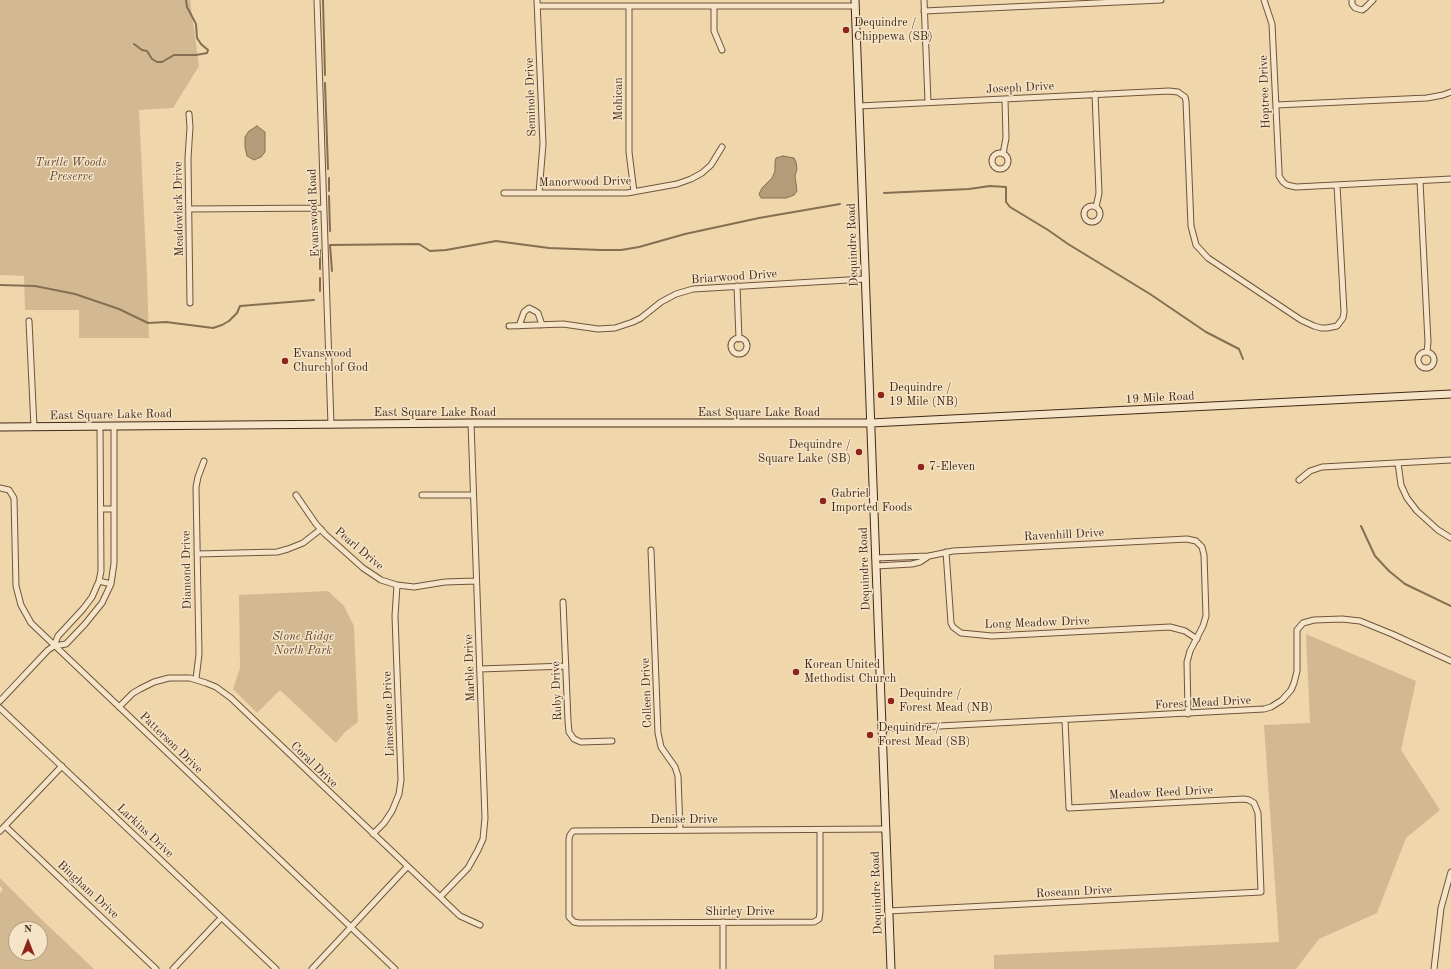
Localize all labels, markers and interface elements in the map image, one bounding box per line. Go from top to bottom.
place label: Dequindre / Chippewa (SB) [854,16,933,44]
marker: Dequindre / Chippewa (SB) [841,25,851,35]
street label: Hoptree Drive [1257,55,1273,129]
street label: Seminole Drive [522,57,540,137]
street label: Mohican [612,77,626,121]
street label: Joseph Drive [986,79,1054,97]
park label: Turtle Woods Preserve [35,156,107,184]
street label: Meadowlark Drive [171,161,187,257]
street label: Evanswood Road [305,168,323,258]
street label: Manorwood Drive [539,174,631,190]
street label: Dequindre Road [844,203,862,287]
street label: Briarwood Drive [690,267,778,287]
place label: Evanswood Church of God [293,347,368,375]
marker: Evanswood Church of God [280,356,290,366]
place label: Dequindre / 19 Mile (NB) [889,381,958,409]
street label: 19 Mile Road [1125,389,1195,407]
marker: Dequindre / 19 Mile (NB) [876,390,886,400]
street label: East Square Lake Road [374,406,496,420]
street label: East Square Lake Road [698,406,820,420]
street label: East Square Lake Road [50,407,172,423]
place label: Dequindre / Square Lake (SB) [758,438,851,466]
marker: Dequindre / Square Lake (SB) [854,447,864,457]
place label: 7-Eleven [929,460,975,474]
marker: 7-Eleven [916,462,926,472]
place label: Gabriel Imported Foods [831,487,912,515]
marker: Gabriel Imported Foods [818,496,828,506]
street label: Pearl Drive [332,524,386,574]
street label: Ravenhill Drive [1024,526,1104,544]
street label: Dequindre Road [856,527,874,611]
street label: Diamond Drive [179,530,195,610]
street label: Long Meadow Drive [984,614,1090,632]
park label: Stone Ridge North Park [272,630,334,658]
street label: Marble Drive [462,634,478,702]
street label: Colleen Drive [639,658,655,728]
place label: Korean United Methodist Church [804,658,896,686]
street label: Ruby Drive [549,661,565,721]
marker: Korean United Methodist Church [791,667,801,677]
street label: Limestone Drive [380,671,398,757]
place label: Dequindre / Forest Mead (NB) [899,687,993,715]
street label: Forest Mead Drive [1155,693,1251,713]
marker: Dequindre / Forest Mead (NB) [886,696,896,706]
street label: Patterson Drive [136,709,206,777]
place label: Dequindre / Forest Mead (SB) [878,721,970,749]
marker: Dequindre / Forest Mead (SB) [865,730,875,740]
street label: Coral Drive [287,739,341,791]
street label: Meadow Reed Drive [1109,783,1213,803]
street label: Larkins Drive [114,801,176,861]
street label: Denise Drive [650,813,718,827]
street label: Dequindre Road [868,851,886,935]
street label: Bingham Drive [54,858,122,922]
street label: Roseann Drive [1036,883,1112,901]
street label: Shirley Drive [705,905,775,919]
north arrow [8,921,48,961]
text: N [24,924,32,935]

